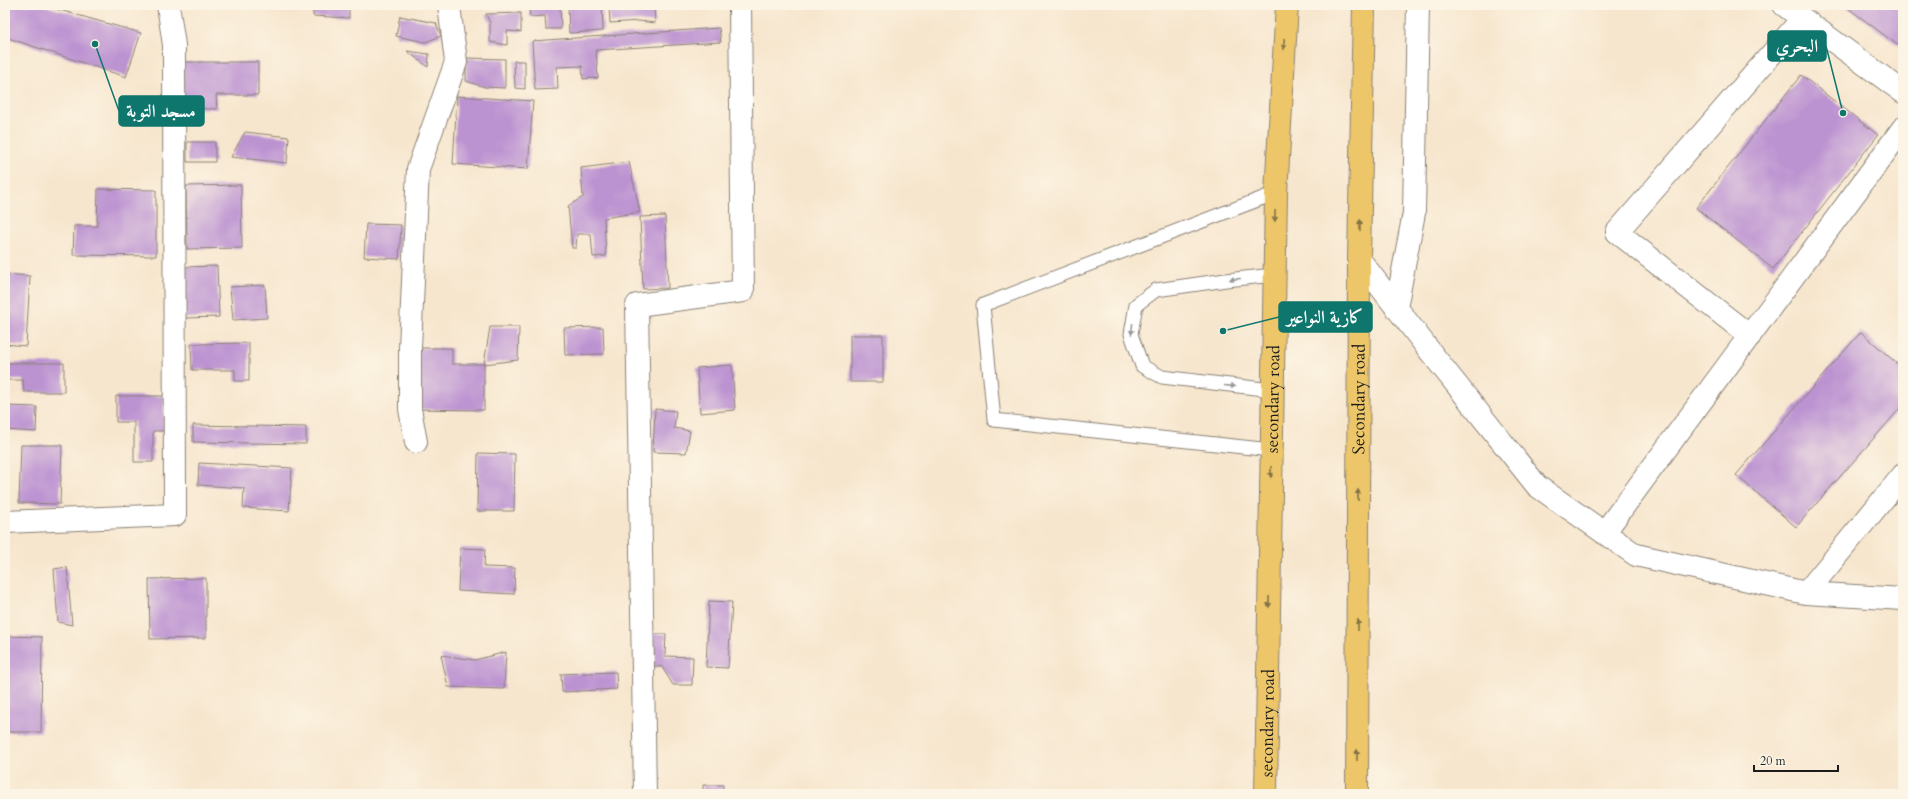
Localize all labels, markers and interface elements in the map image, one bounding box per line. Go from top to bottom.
callout: البحري [1768,31,1826,61]
text: البحري [1776,34,1818,61]
one-way arrow [1281,38,1288,50]
callout: مسجد التوبة [119,96,204,126]
text: مسجد التوبة [126,99,196,124]
one-way arrow [1272,210,1278,223]
one-way arrow [1357,218,1363,231]
one-way arrow [1229,275,1242,282]
callout: كازية النواعير [1279,302,1372,332]
text: كازية النواعير [1285,305,1363,330]
one-way arrow [1129,323,1136,335]
street label: Secondary road [1347,344,1371,455]
street label: secondary road [1261,345,1285,453]
one-way arrow [1223,382,1236,389]
one-way arrow [1268,466,1274,479]
one-way arrow [1355,488,1361,501]
one-way arrow [1266,596,1272,609]
one-way arrow [1355,618,1361,631]
street label: secondary road [1255,669,1280,777]
scale bar [1754,747,1838,773]
one-way arrow [1354,748,1360,761]
text: 20 m [1760,753,1787,769]

